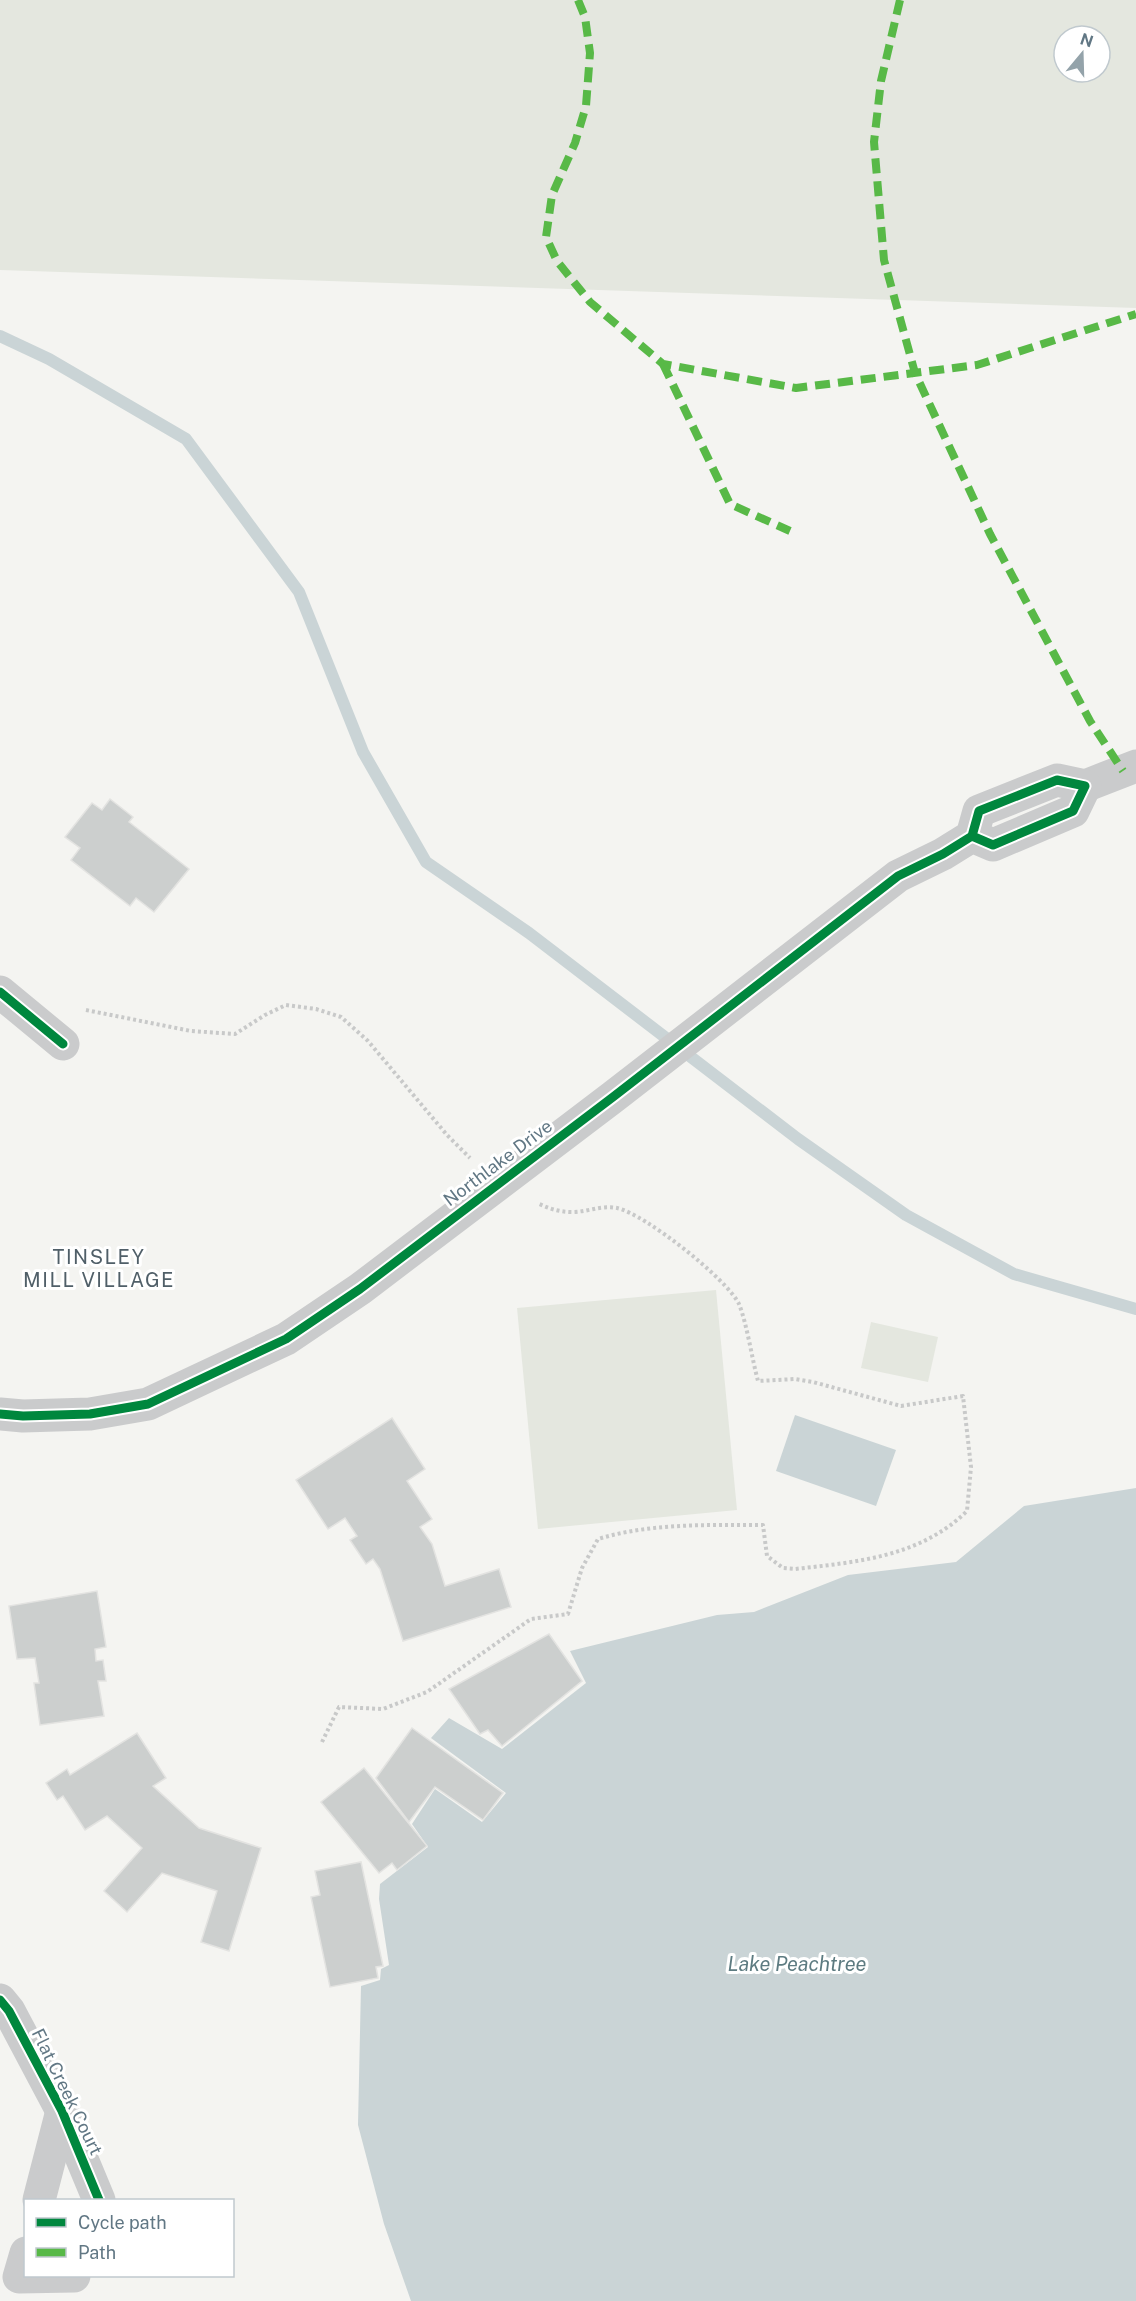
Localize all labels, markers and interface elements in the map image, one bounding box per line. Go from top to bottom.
north arrow [1052,24,1112,84]
text: N [1078,29,1096,51]
street label: Northlake Drive [439,1115,556,1210]
district label: TINSLEY MILL VILLAGE [23,1245,175,1292]
water label: Lake Peachtree [728,1952,867,1976]
street label: Flat Creek Court [28,2025,107,2158]
legend [24,2199,234,2277]
text: Cycle path [78,2212,167,2233]
text: Path [78,2242,116,2263]

